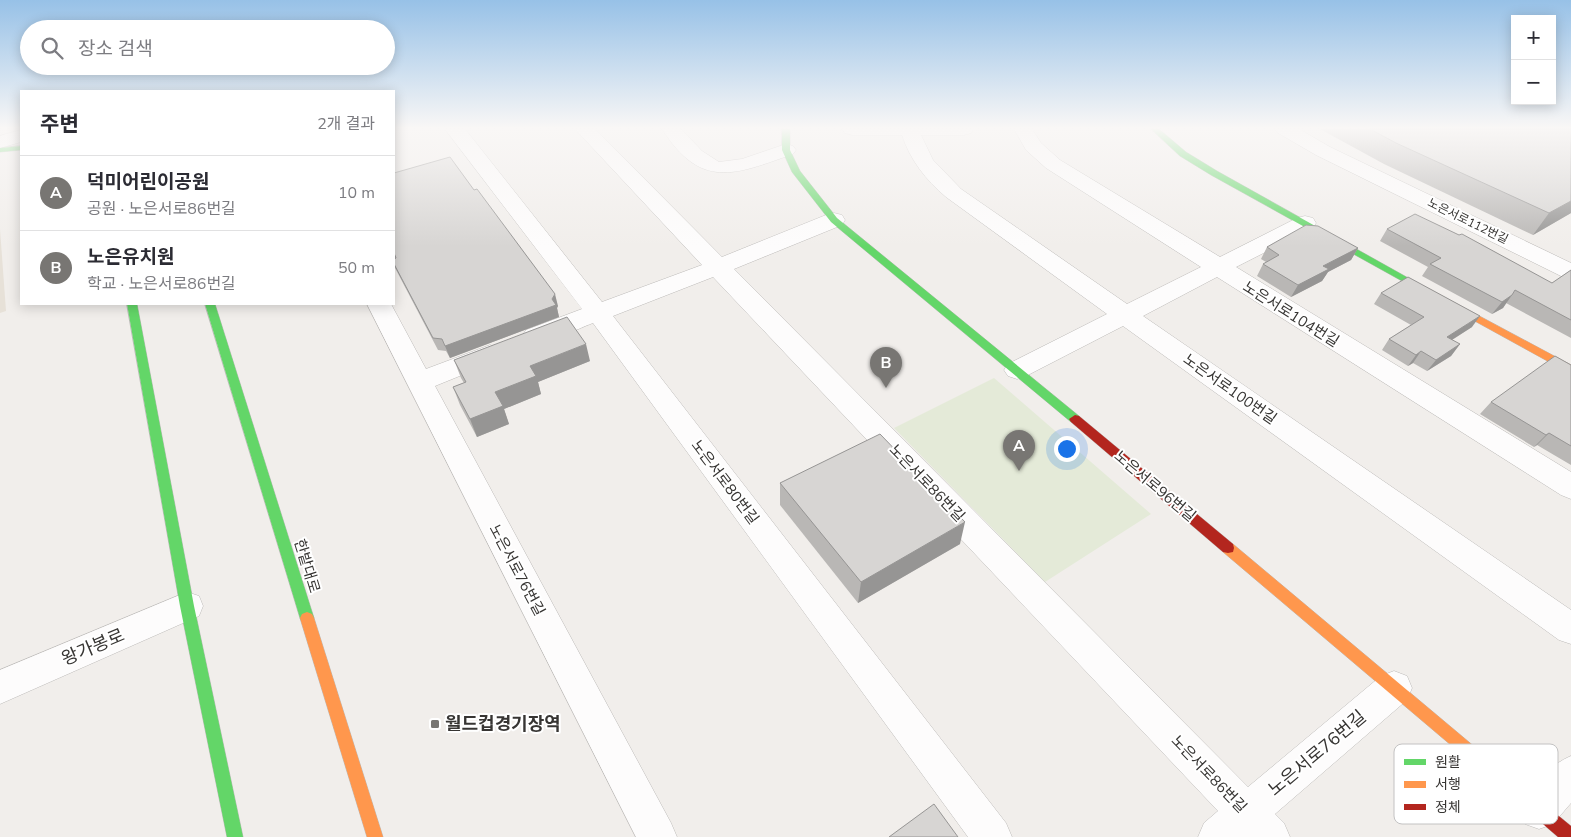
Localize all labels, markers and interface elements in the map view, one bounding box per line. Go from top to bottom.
map controls [1511,15,1556,105]
button: + [1511,15,1556,60]
search box [20,20,395,75]
icon: search [38,34,66,62]
text: 장소 검색 [78,36,153,62]
button: − [1511,60,1556,105]
text: 주변 [40,110,79,138]
text: 2개 결과 [317,113,375,135]
text: 덕미어린이공원 [87,169,209,195]
text: A [50,182,62,204]
text: 10 m [338,182,375,204]
street label: 노은서로112번길 [1425,195,1511,247]
text: 공원 · 노은서로86번길 [87,198,236,220]
text: 노은유치원 [87,244,174,270]
text: B [50,257,62,279]
text: 50 m [338,257,375,279]
text: 학교 · 노은서로86번길 [87,273,236,295]
street label: 노은서로104번길 [1239,276,1343,352]
pin: B [870,347,902,388]
street label: 노은서로100번길 [1179,349,1281,429]
pin: A [1003,430,1035,471]
street label: 노은서로80번길 [687,436,763,528]
your location [1054,436,1080,462]
street label: 노은서로86번길 [885,440,969,526]
street label: 노은서로96번길 [1110,446,1200,526]
street label: 노은서로76번길 [485,521,549,619]
street label: 한밭대로 [289,537,325,595]
street label: 왕가봉로 [58,623,128,671]
street label: 노은서로76번길 [1263,705,1371,801]
place label: 월드컵경기장역 [445,712,561,736]
marker: 월드컵경기장역 [429,718,441,730]
street label: 노은서로86번길 [1167,731,1251,817]
legend [1394,744,1558,824]
text: 원활 [1435,753,1461,772]
text: 서행 [1435,775,1461,794]
text: 정체 [1435,798,1461,817]

